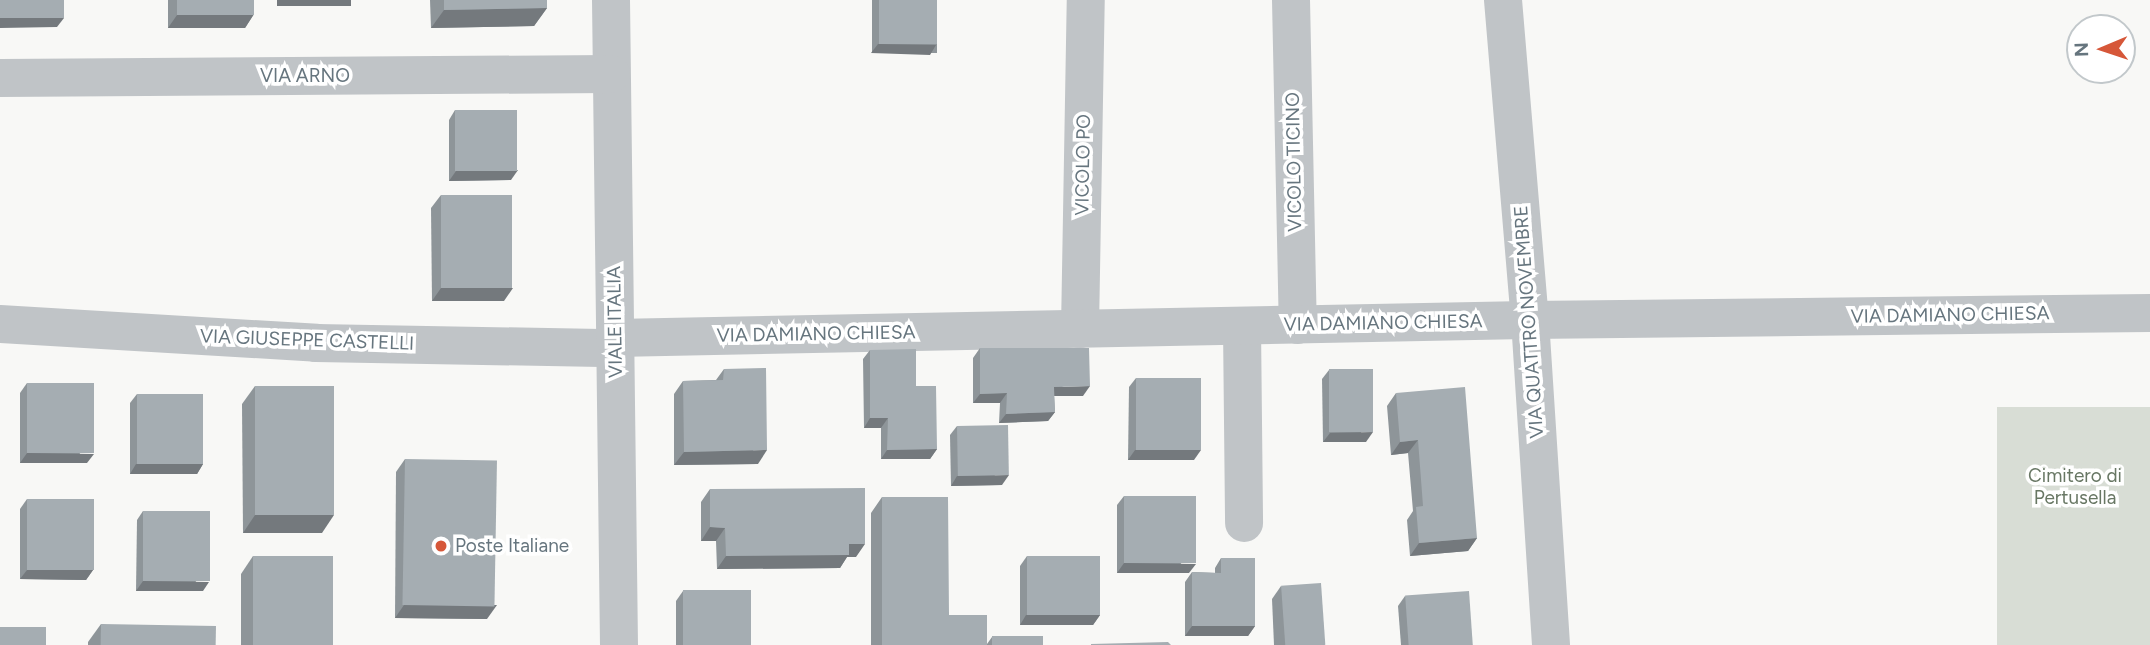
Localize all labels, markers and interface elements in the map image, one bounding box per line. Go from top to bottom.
north arrow [2066,14,2136,84]
text: N [2070,42,2093,57]
street label: VIA ARNO [260,65,350,87]
street label: VICOLO TICINO [1281,92,1307,232]
street label: VICOLO PO [1071,114,1095,216]
street label: VIA QUATTRO NOVEMBRE [1509,205,1549,439]
street label: VIALE ITALIA [603,266,627,378]
street label: VIA DAMIANO CHIESA [1850,302,2050,328]
street label: VIA DAMIANO CHIESA [1283,310,1483,336]
street label: VIA DAMIANO CHIESA [716,321,916,347]
street label: VIA GIUSEPPE CASTELLI [200,325,414,355]
park label: Cimitero di Pertusella [2028,465,2122,509]
place label: Poste Italiane [455,535,569,557]
marker: Poste Italiane [433,538,449,554]

